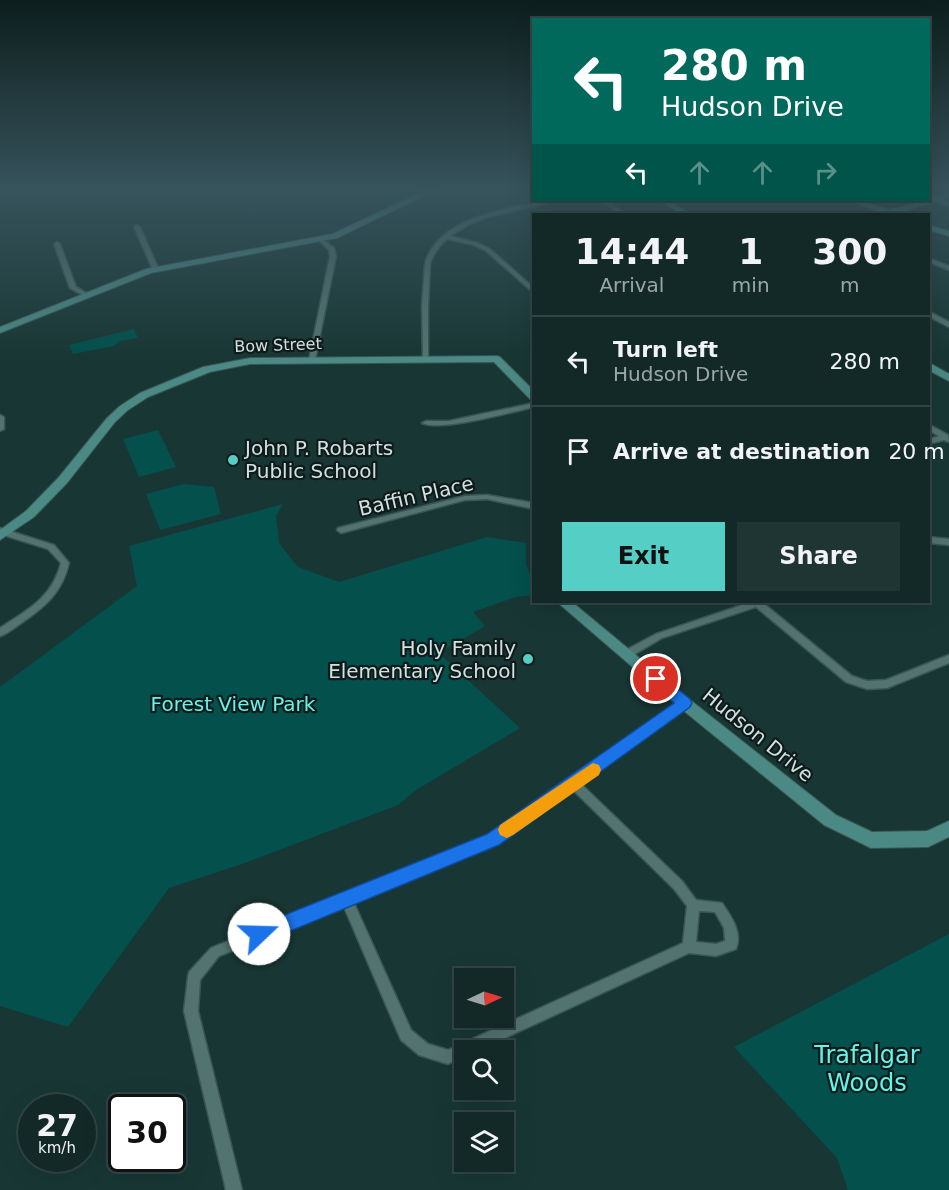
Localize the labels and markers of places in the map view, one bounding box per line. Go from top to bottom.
place label: John P. Robarts Public School [243,436,393,483]
marker: John P. Robarts Public School [226,453,240,467]
place label: Holy Family Elementary School [328,636,516,683]
marker: Holy Family Elementary School [521,652,535,666]
pin [630,653,681,704]

